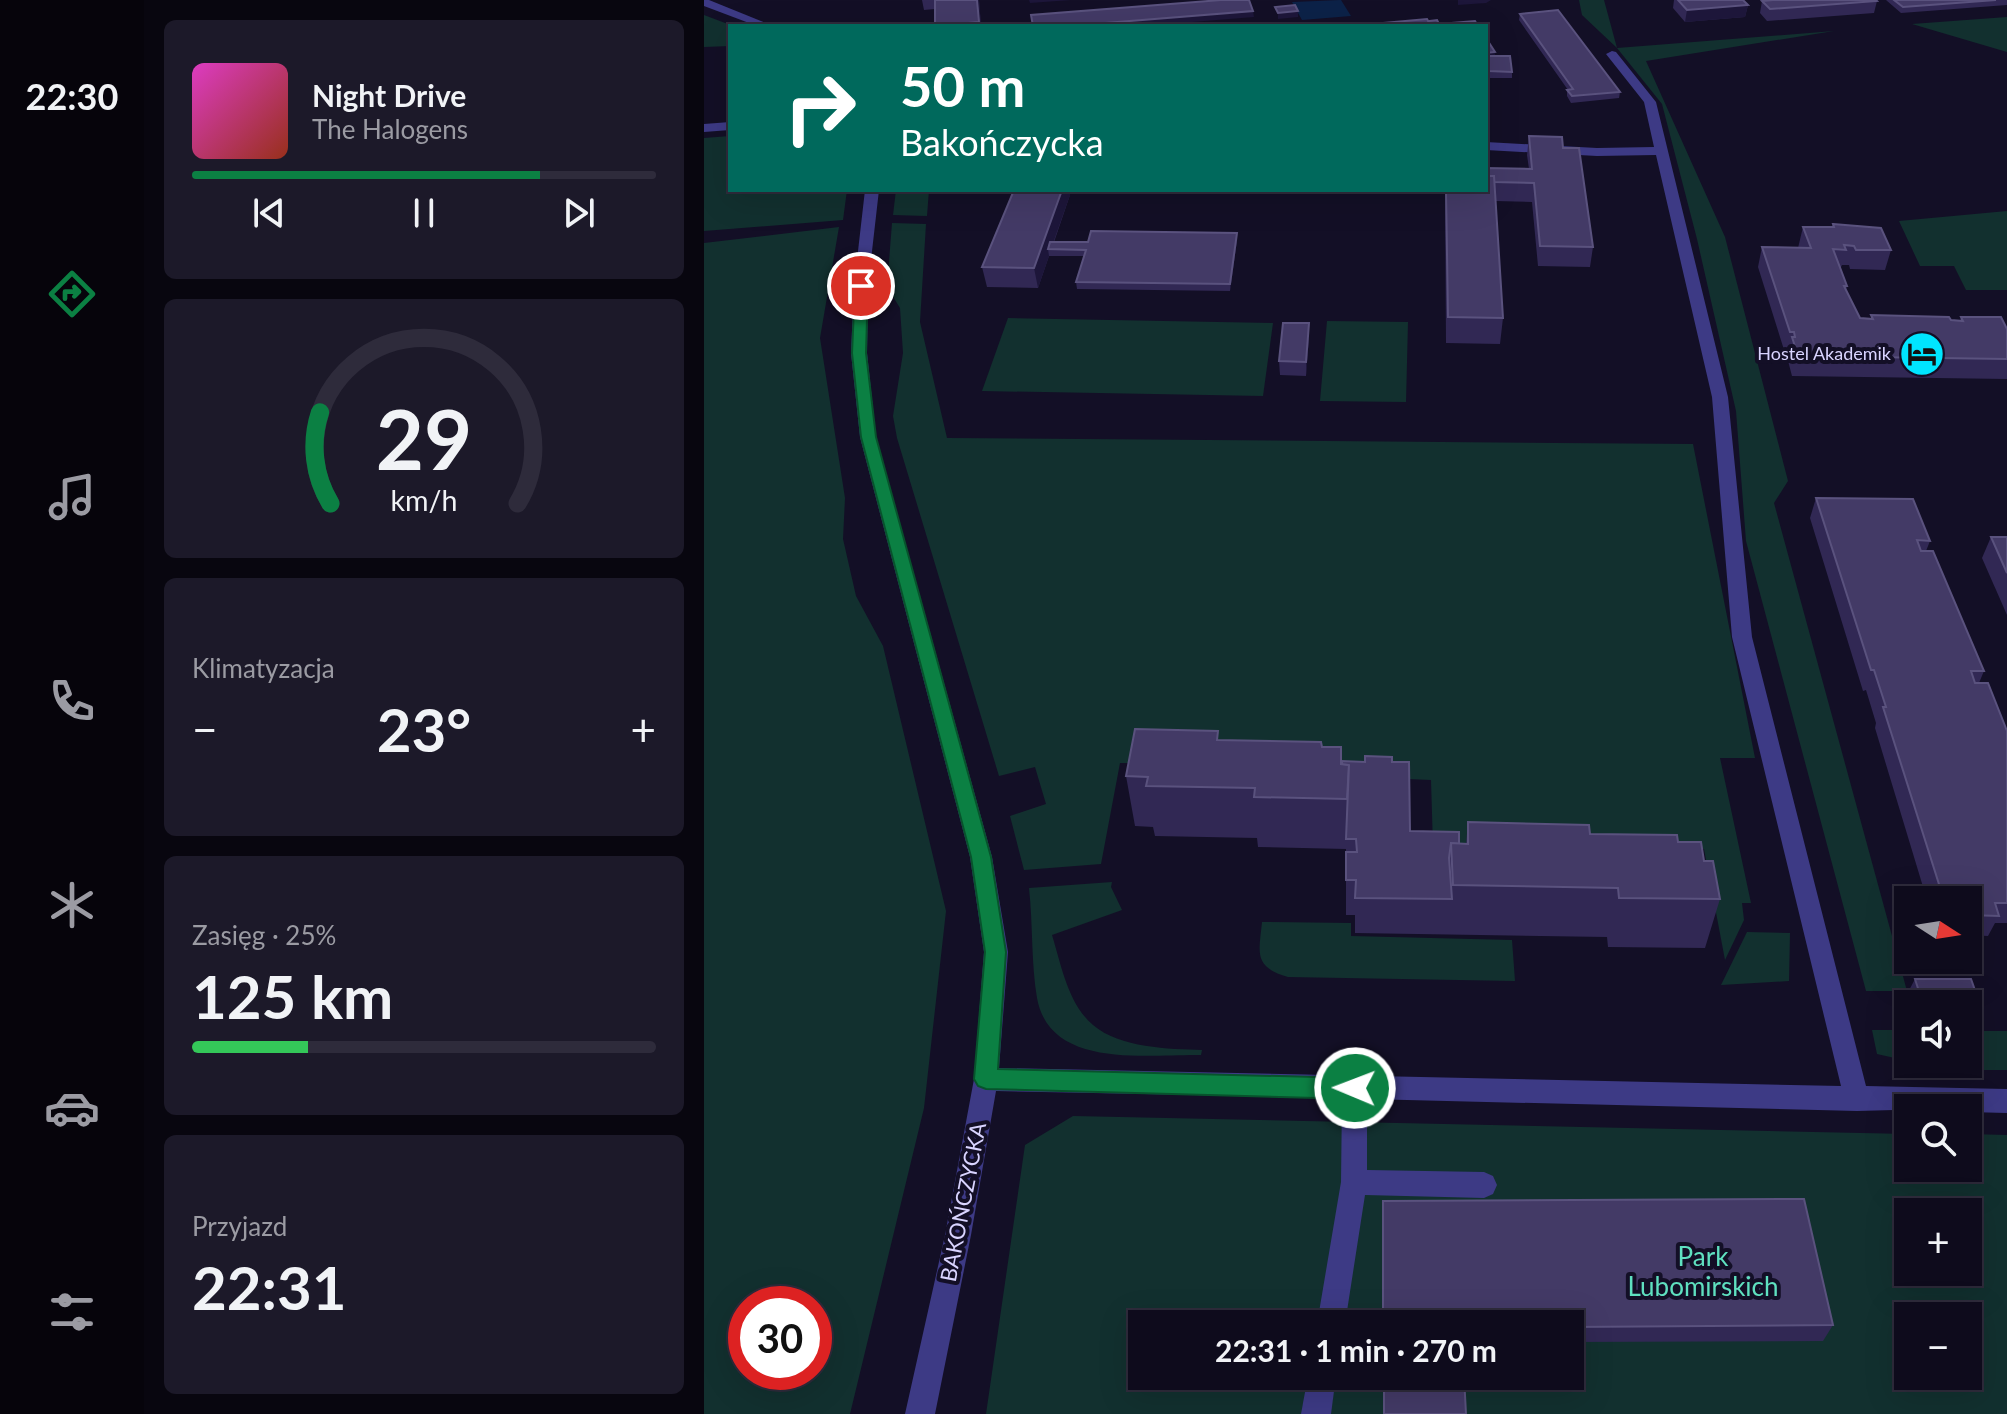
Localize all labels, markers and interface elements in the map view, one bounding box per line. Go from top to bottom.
text: 50 m [900,52,1025,119]
icon: right [768,56,872,160]
text: 22:30 [26,74,118,118]
text: Night Drive [312,77,466,113]
text: The Halogens [312,113,468,145]
text: Bakończycka [900,120,1104,164]
icon: previous [247,191,291,235]
icon: pause [402,191,446,235]
icon: next [557,191,601,235]
pin [827,252,895,320]
icon: arrive [839,264,883,308]
icon: directions [44,266,100,322]
hotel icon: Hostel Akademik [1898,330,1946,378]
place label: Hostel Akademik [1757,342,1892,364]
text: 29 [376,388,472,488]
icon: music [44,469,100,525]
text: km/h [391,483,457,517]
text: Klimatyzacja [192,652,335,684]
icon: phone [44,673,100,729]
text: 23° [377,693,471,765]
text: − [192,703,218,755]
text: + [630,703,656,755]
icon: climate [44,877,100,933]
north arrow [1894,886,1982,974]
map controls [1894,886,1982,1390]
text: Zasięg · 25% [192,919,336,951]
text: 125 km [192,960,393,1032]
button: sound [1894,990,1982,1078]
position arrow [1313,1046,1397,1130]
icon: car [44,1080,100,1136]
button: search [1894,1094,1982,1182]
street label: BAKOŃCZYCKA [934,1120,991,1284]
button: + [1894,1198,1982,1286]
text: Przyjazd [192,1210,287,1242]
park label: Park Lubomirskich [1627,1240,1779,1302]
text: 22:31 [192,1251,347,1323]
icon: filters [44,1284,100,1340]
speed limit sign: 30 [728,1286,832,1390]
button: − [1894,1302,1982,1390]
text: 22:31 · 1 min · 270 m [1215,1332,1497,1368]

